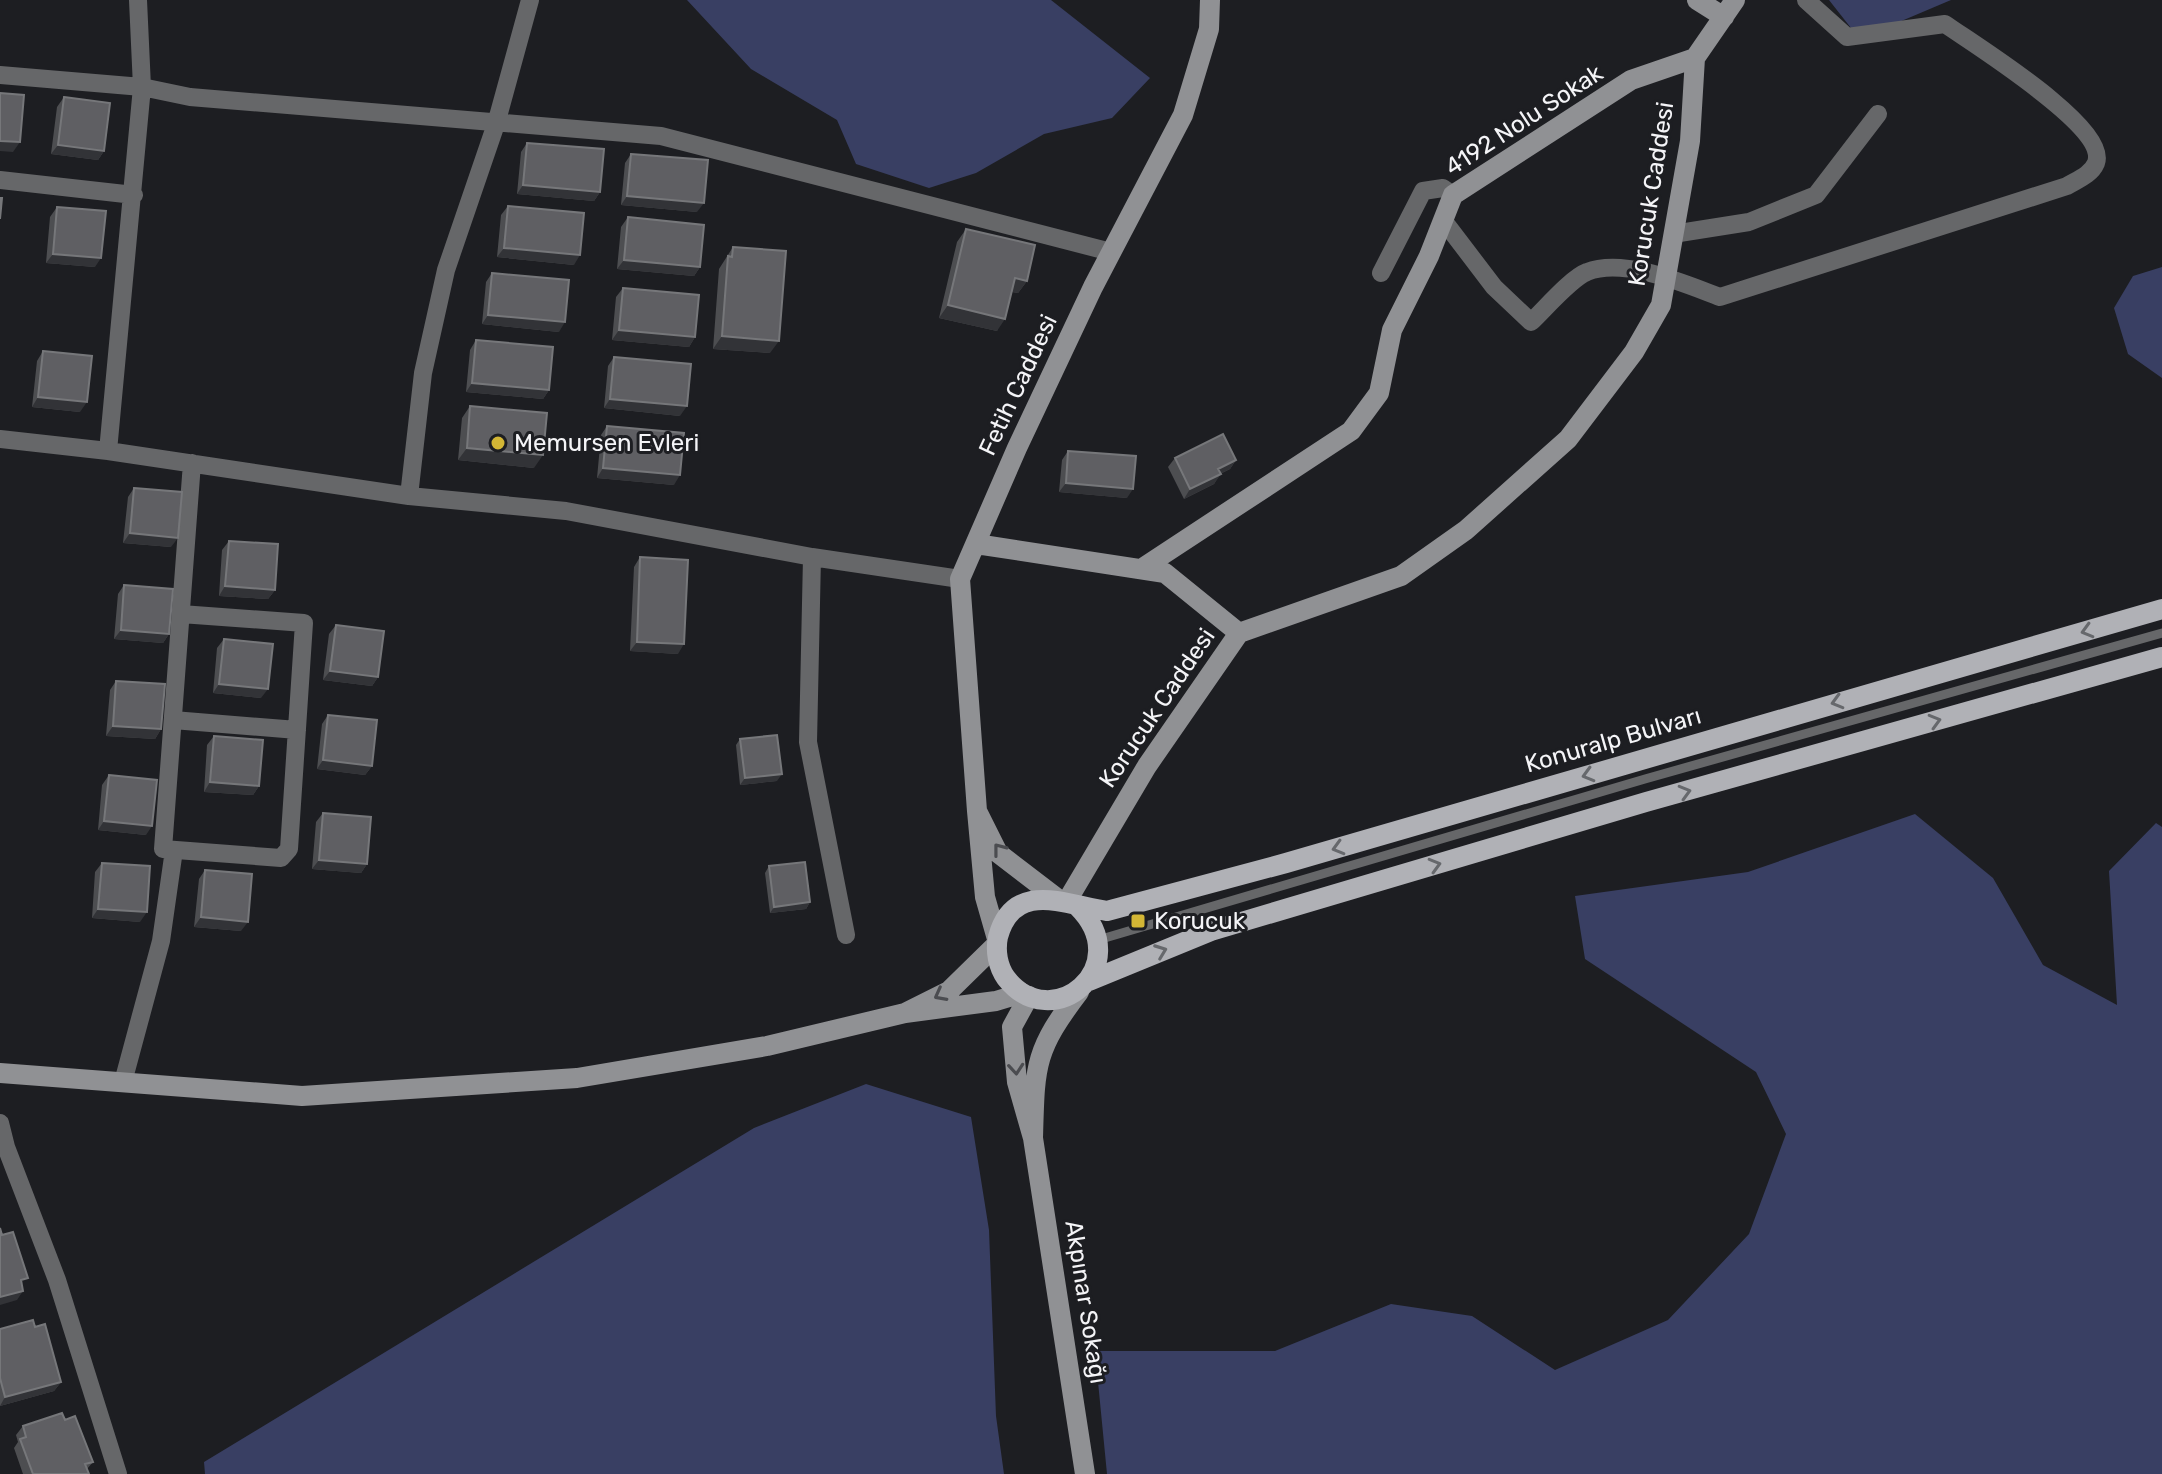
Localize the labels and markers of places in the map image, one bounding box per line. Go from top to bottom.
place label: Memursen Evleri [514,429,699,457]
marker: Memursen Evleri [489,434,507,452]
place label: Korucuk [1154,907,1246,935]
marker: Korucuk [1129,912,1147,930]

